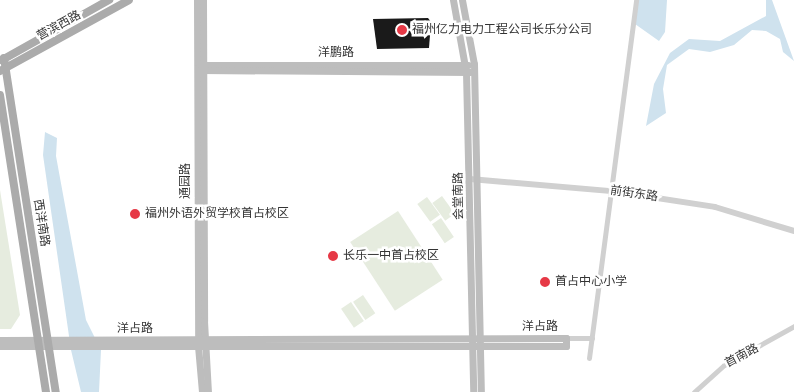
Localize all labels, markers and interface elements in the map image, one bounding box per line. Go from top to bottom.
street label: 营滨西路 [35,8,83,44]
place label: 福州亿力电力工程公司长乐分公司 [412,23,592,37]
marker: 福州亿力电力工程公司长乐分公司 [396,24,408,36]
street label: 洋鹏路 [318,46,354,60]
street label: 通园路 [179,163,193,199]
street label: 会堂南路 [451,172,467,220]
street label: 前街东路 [609,184,659,204]
street label: 西洋南路 [30,198,52,248]
place label: 福州外语外贸学校首占校区 [145,207,289,221]
marker: 福州外语外贸学校首占校区 [129,208,141,220]
place label: 长乐一中首占校区 [343,249,439,263]
marker: 长乐一中首占校区 [327,250,339,262]
place label: 首占中心小学 [555,275,627,289]
marker: 首占中心小学 [539,276,551,288]
street label: 洋占路 [522,320,558,334]
street label: 洋占路 [117,322,153,336]
street label: 首南路 [723,341,761,371]

